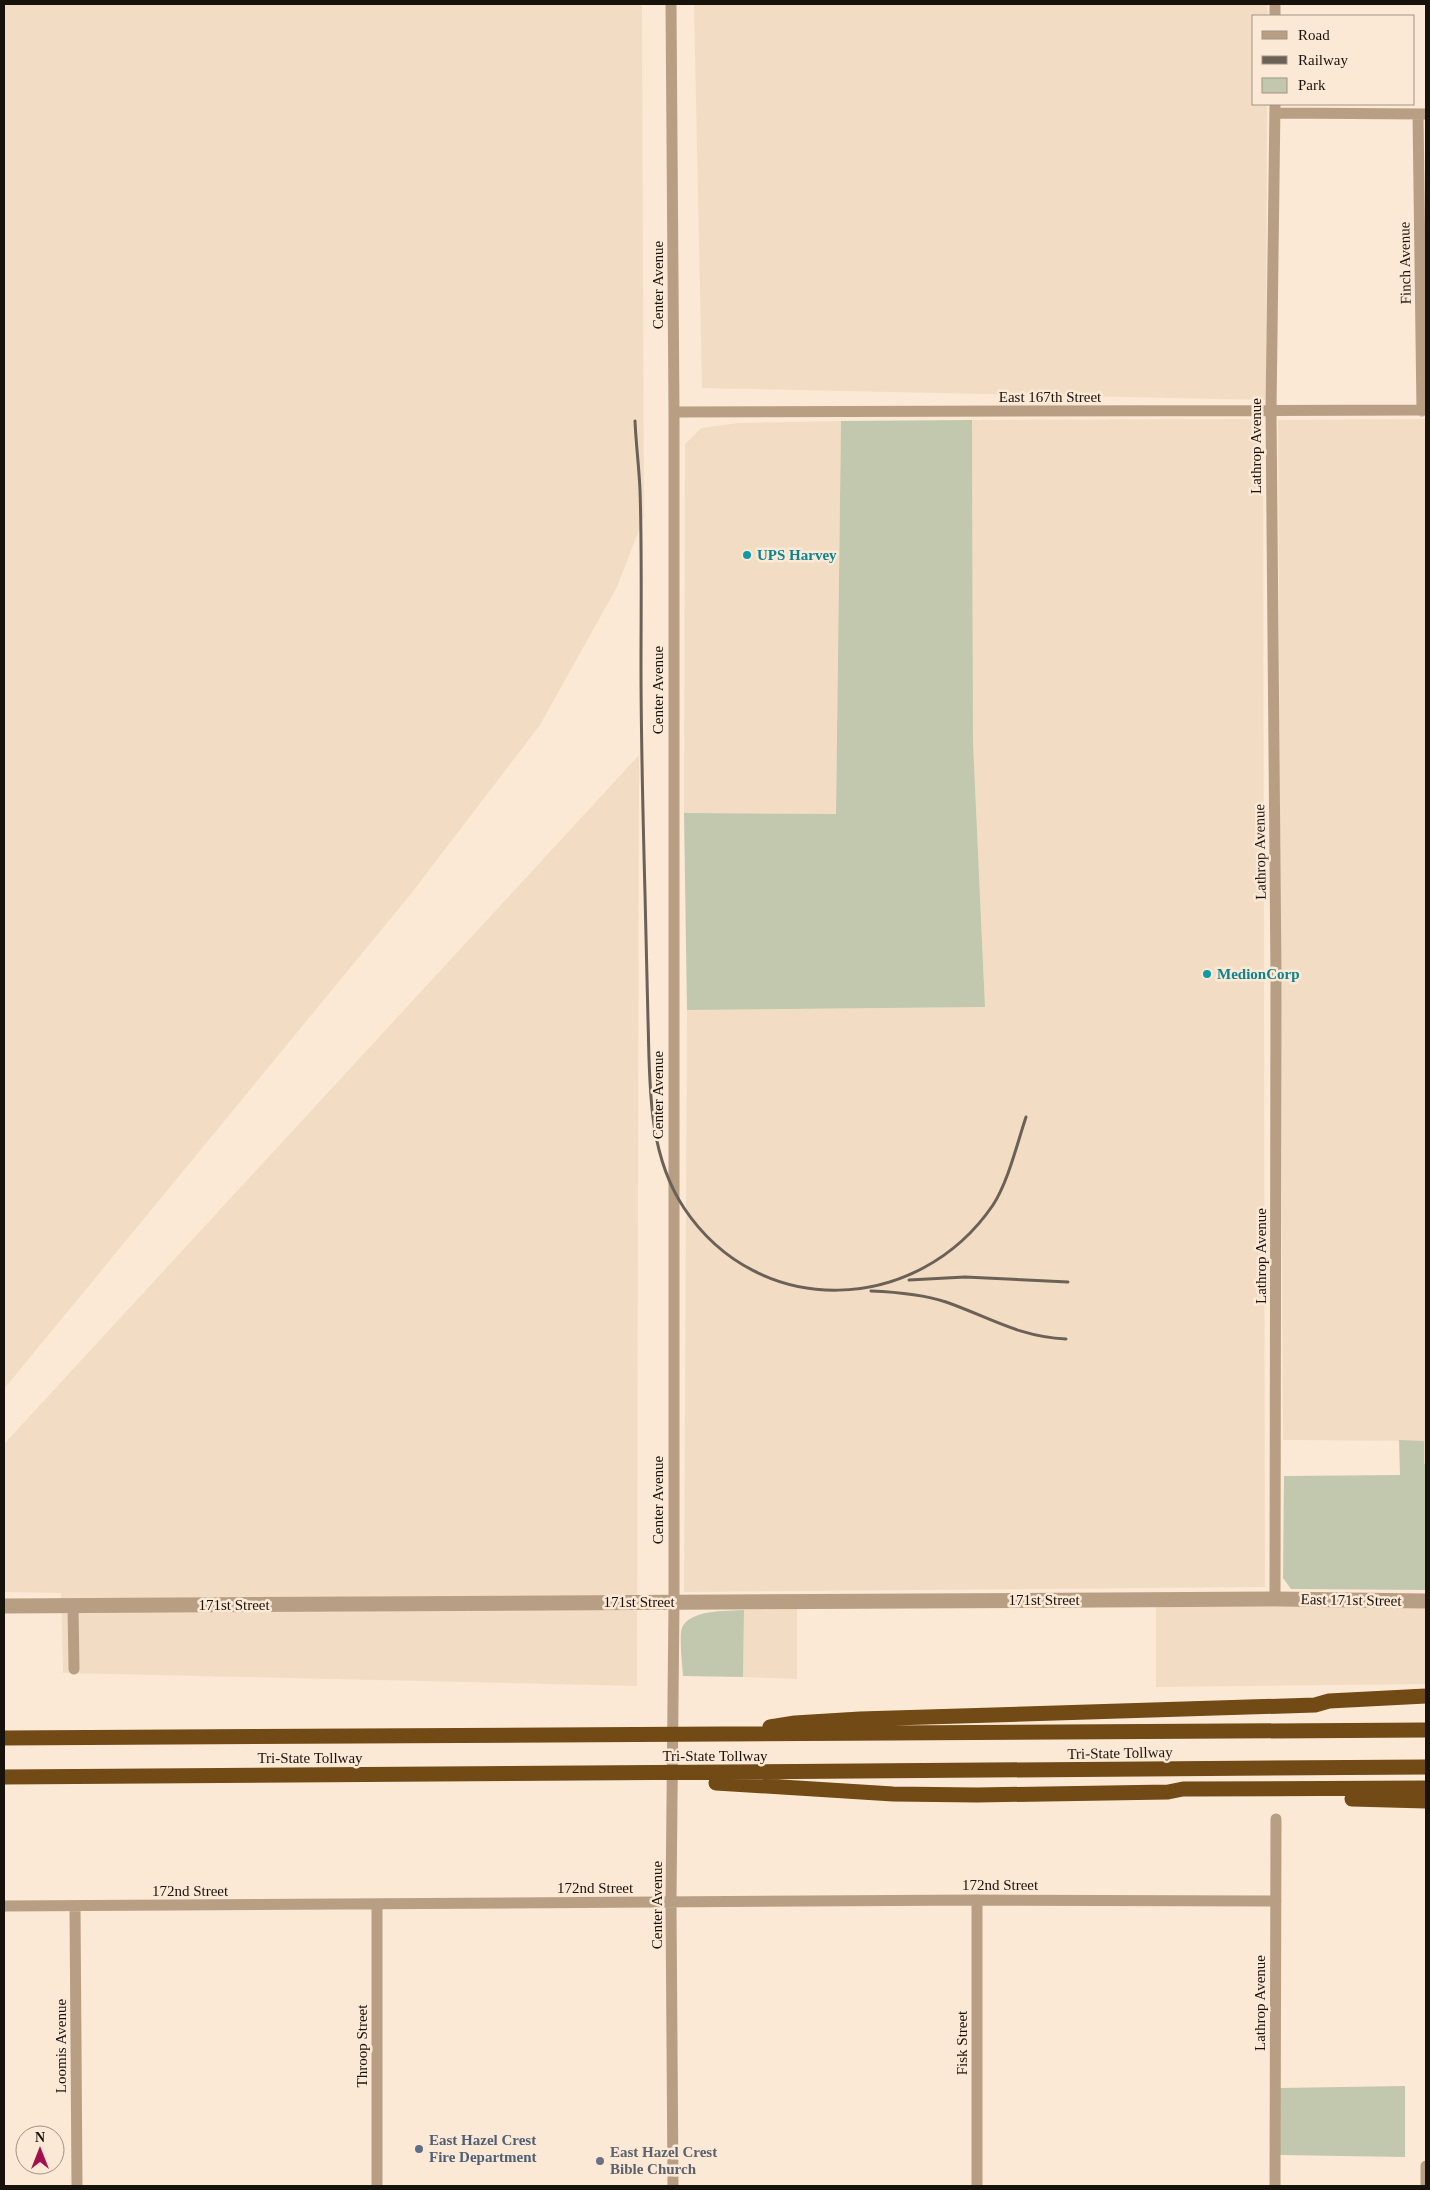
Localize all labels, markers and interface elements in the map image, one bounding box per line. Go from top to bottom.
legend [1252,15,1415,105]
text: Road [1298,27,1330,43]
text: Railway [1298,52,1348,68]
text: Park [1298,77,1326,93]
street label: Finch Avenue [1396,221,1414,304]
street label: Center Avenue [650,240,666,329]
street label: East 167th Street [999,389,1102,405]
street label: Lathrop Avenue [1248,398,1264,494]
place label: UPS Harvey [757,547,837,563]
marker: UPS Harvey [741,549,753,561]
street label: Center Avenue [650,645,666,734]
street label: Lathrop Avenue [1251,804,1269,900]
place label: MedionCorp [1217,966,1300,982]
marker: MedionCorp [1201,968,1213,980]
street label: Center Avenue [650,1050,666,1139]
street label: Lathrop Avenue [1253,1208,1269,1304]
street label: Center Avenue [650,1455,666,1544]
street label: East 171st Street [1300,1591,1402,1609]
street label: 171st Street [1008,1592,1080,1608]
street label: 171st Street [603,1594,675,1610]
street label: 171st Street [198,1597,270,1613]
street label: Tri-State Tollway [1067,1744,1173,1762]
street label: Tri-State Tollway [662,1748,768,1764]
street label: Tri-State Tollway [257,1750,363,1766]
street label: Center Avenue [649,1860,665,1949]
street label: 172nd Street [962,1877,1039,1893]
street label: 172nd Street [557,1880,634,1896]
street label: 172nd Street [152,1883,229,1899]
street label: Lathrop Avenue [1252,1955,1268,2051]
street label: Loomis Avenue [53,1999,69,2093]
street label: Throop Street [354,2004,370,2087]
street label: Fisk Street [954,2010,970,2075]
north arrow [15,2125,65,2175]
text: N [35,2130,45,2145]
place label: East Hazel Crest Fire Department [429,2132,537,2165]
marker: East Hazel Crest Fire Department [413,2143,425,2155]
place label: East Hazel Crest Bible Church [610,2144,717,2177]
marker: East Hazel Crest Bible Church [594,2155,606,2167]

